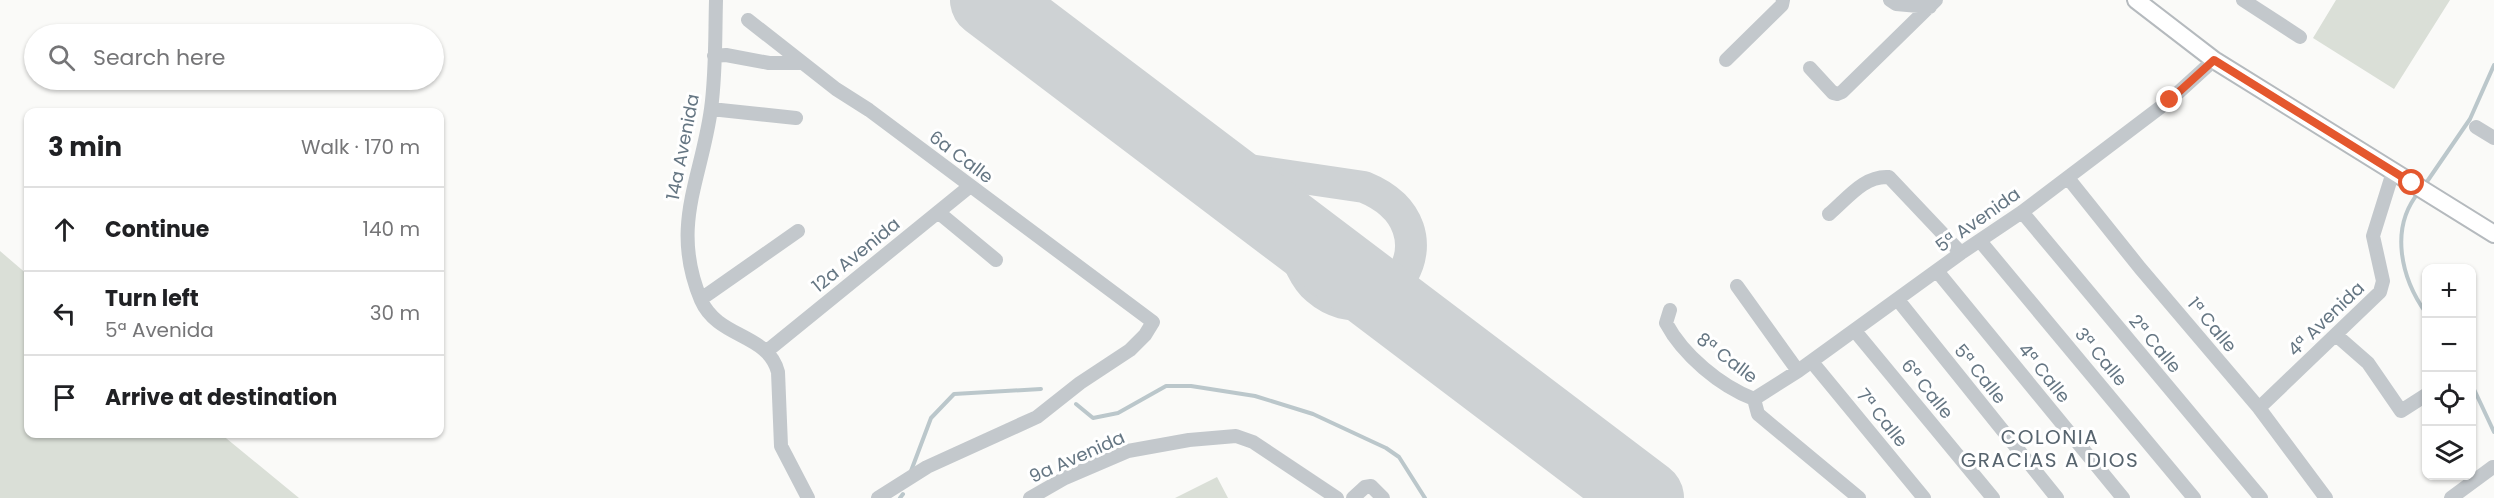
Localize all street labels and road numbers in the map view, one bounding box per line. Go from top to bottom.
street label: 14a Avenida [660,92,705,202]
street label: 6a Calle [924,124,999,189]
street label: 5ª Avenida [1930,181,2025,258]
street label: 12a Avenida [806,211,905,298]
street label: 4ª Avenida [2282,276,2370,362]
street label: 1ª Calle [2182,292,2243,358]
street label: 2ª Calle [2124,309,2187,378]
street label: 3ª Calle [2069,322,2133,391]
street label: 8ª Calle [1692,326,1763,389]
street label: 4ª Calle [2013,337,2076,408]
street label: 5ª Calle [1949,339,2012,409]
street label: 6ª Calle [1896,353,1959,424]
street label: 7ª Calle [1851,383,1914,452]
street label: 9a Avenida [1025,424,1128,489]

